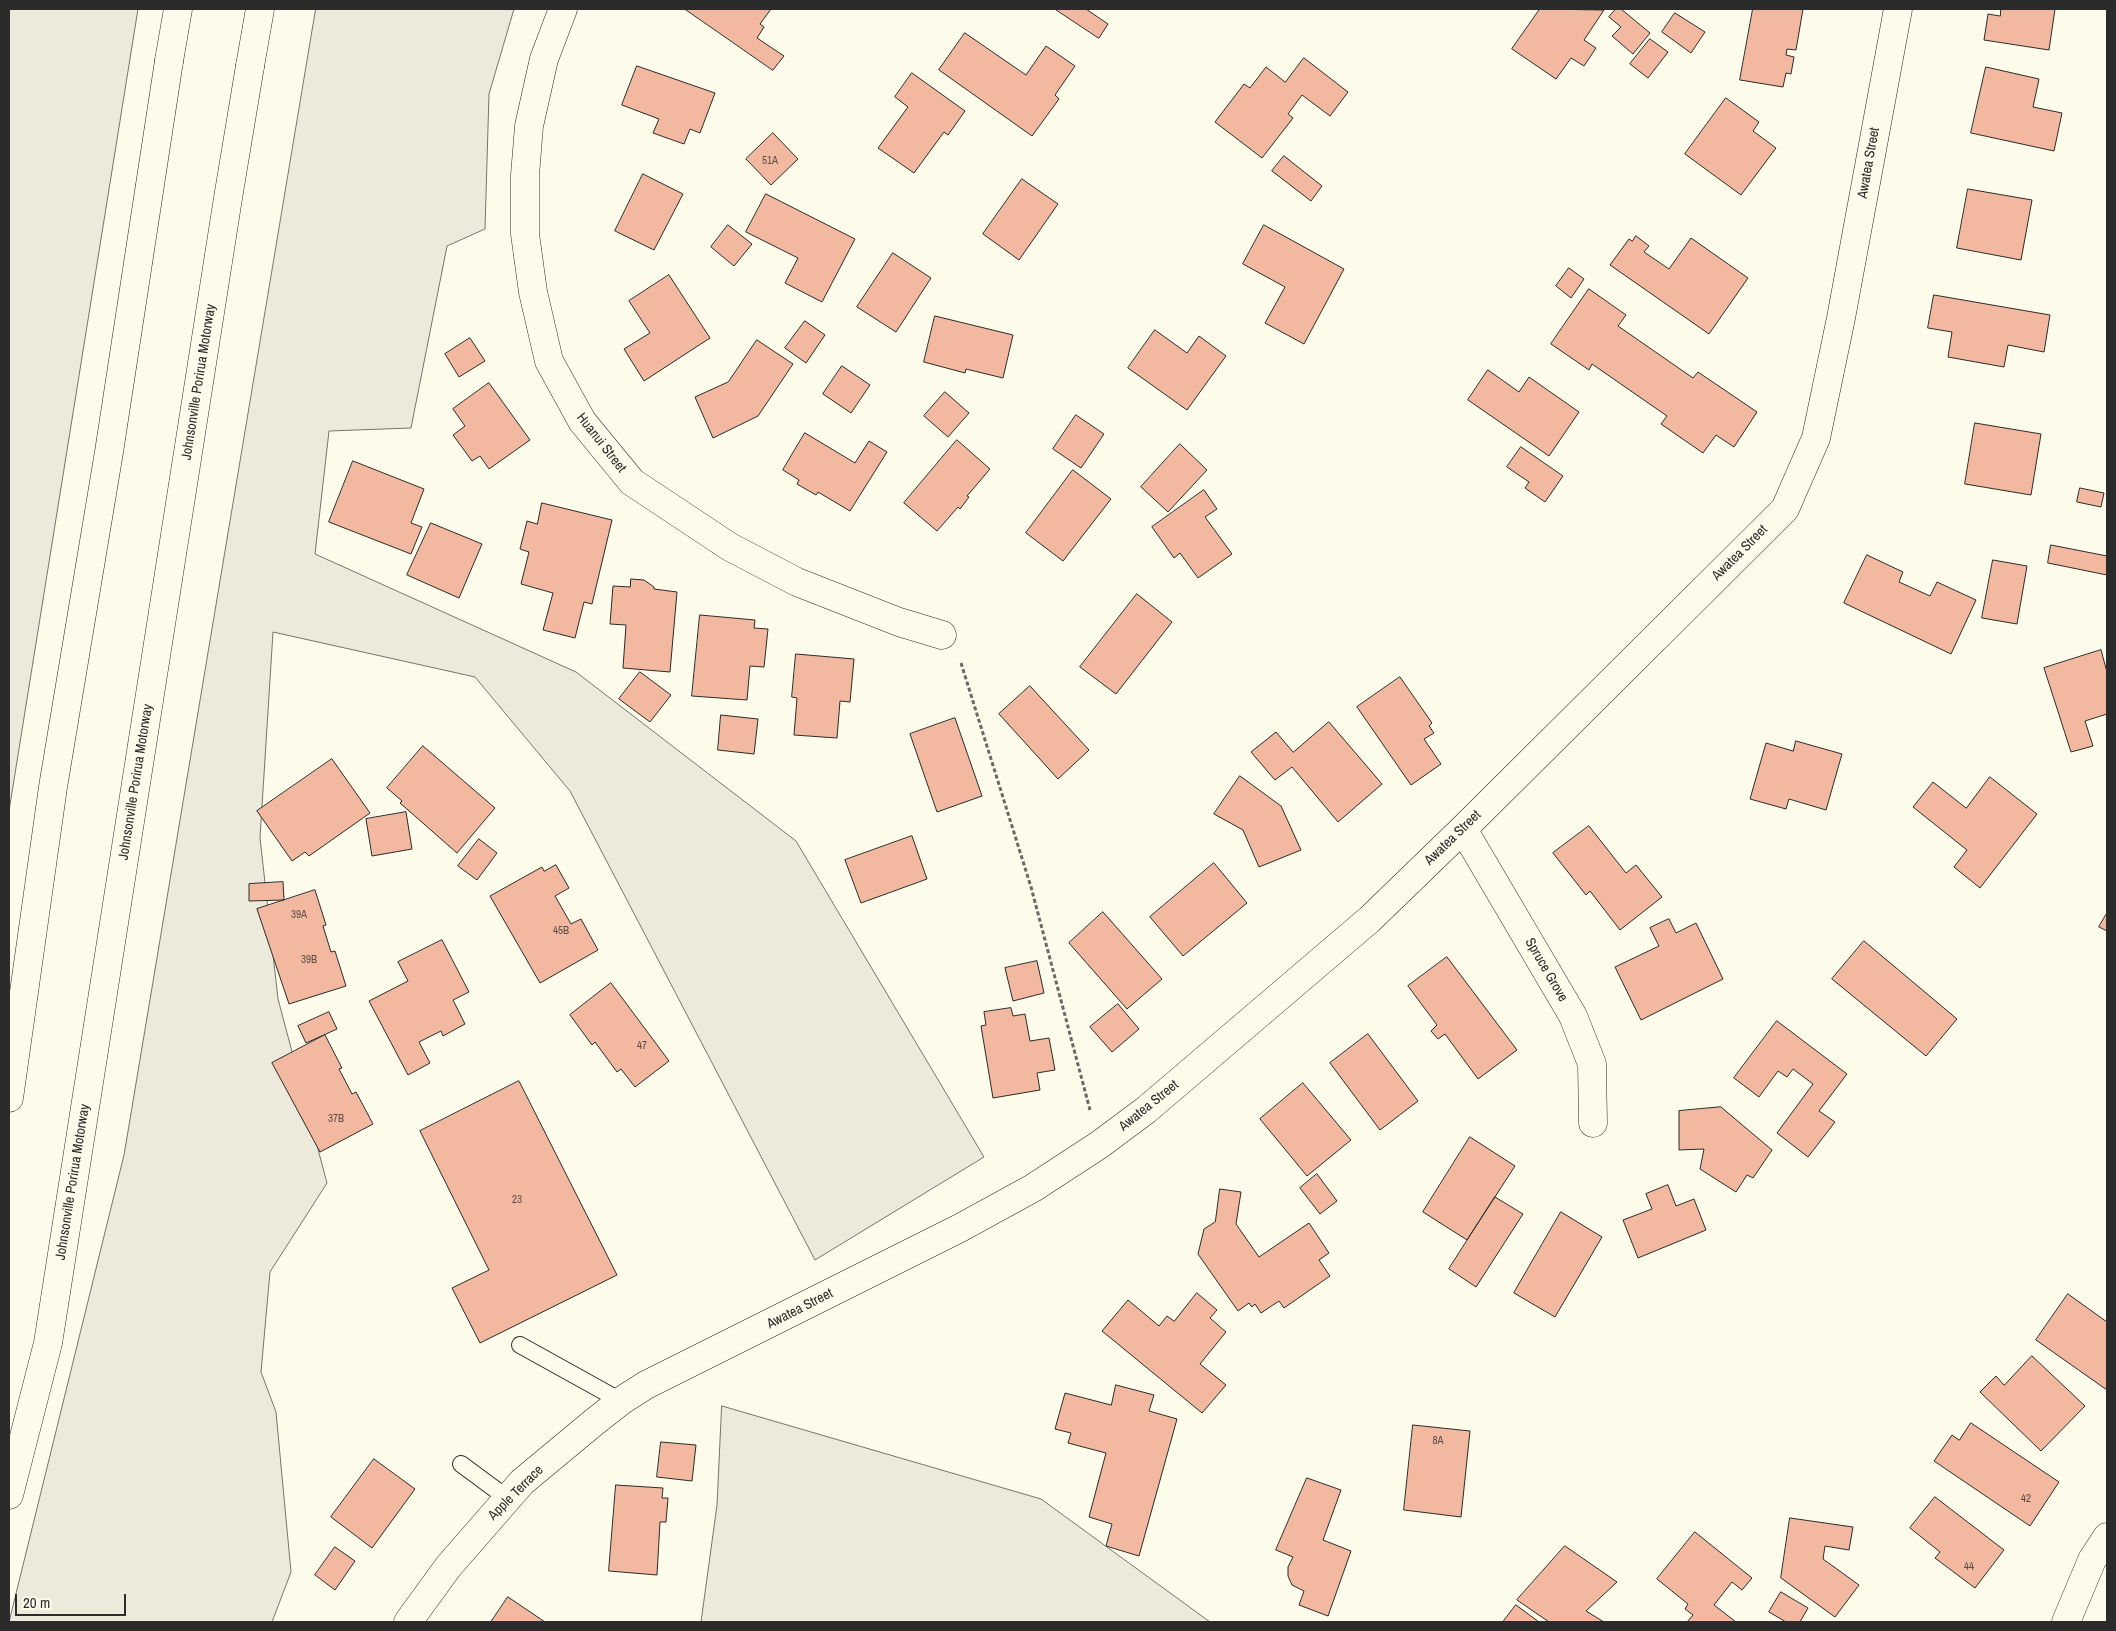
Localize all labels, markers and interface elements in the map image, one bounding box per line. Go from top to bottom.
street label: Awatea Street [1854,126,1884,200]
house number: 51A [762,154,778,168]
street label: Johnsonville Porirua Motorway [178,303,220,461]
street label: Huanui Street [573,410,629,476]
street label: Awatea Street [1709,522,1771,584]
street label: Johnsonville Porirua Motorway [115,703,157,861]
street label: Awatea Street [1421,807,1485,869]
house number: 39A [291,908,307,922]
house number: 45B [553,924,569,938]
street label: Spruce Grove [1521,935,1571,1005]
house number: 39B [301,953,317,967]
house number: 47 [637,1039,647,1053]
street label: Awatea Street [1116,1077,1182,1135]
street label: Johnsonville Porirua Motorway [52,1103,94,1261]
house number: 37B [328,1112,344,1126]
house number: 23 [512,1193,522,1207]
street label: Awatea Street [764,1285,836,1333]
house number: 8A [1432,1434,1444,1448]
street label: Apple Terrace [485,1462,547,1524]
house number: 42 [2021,1492,2031,1506]
house number: 44 [1964,1560,1974,1574]
scale bar [18,1584,129,1616]
text: 20 m [23,1592,50,1613]

